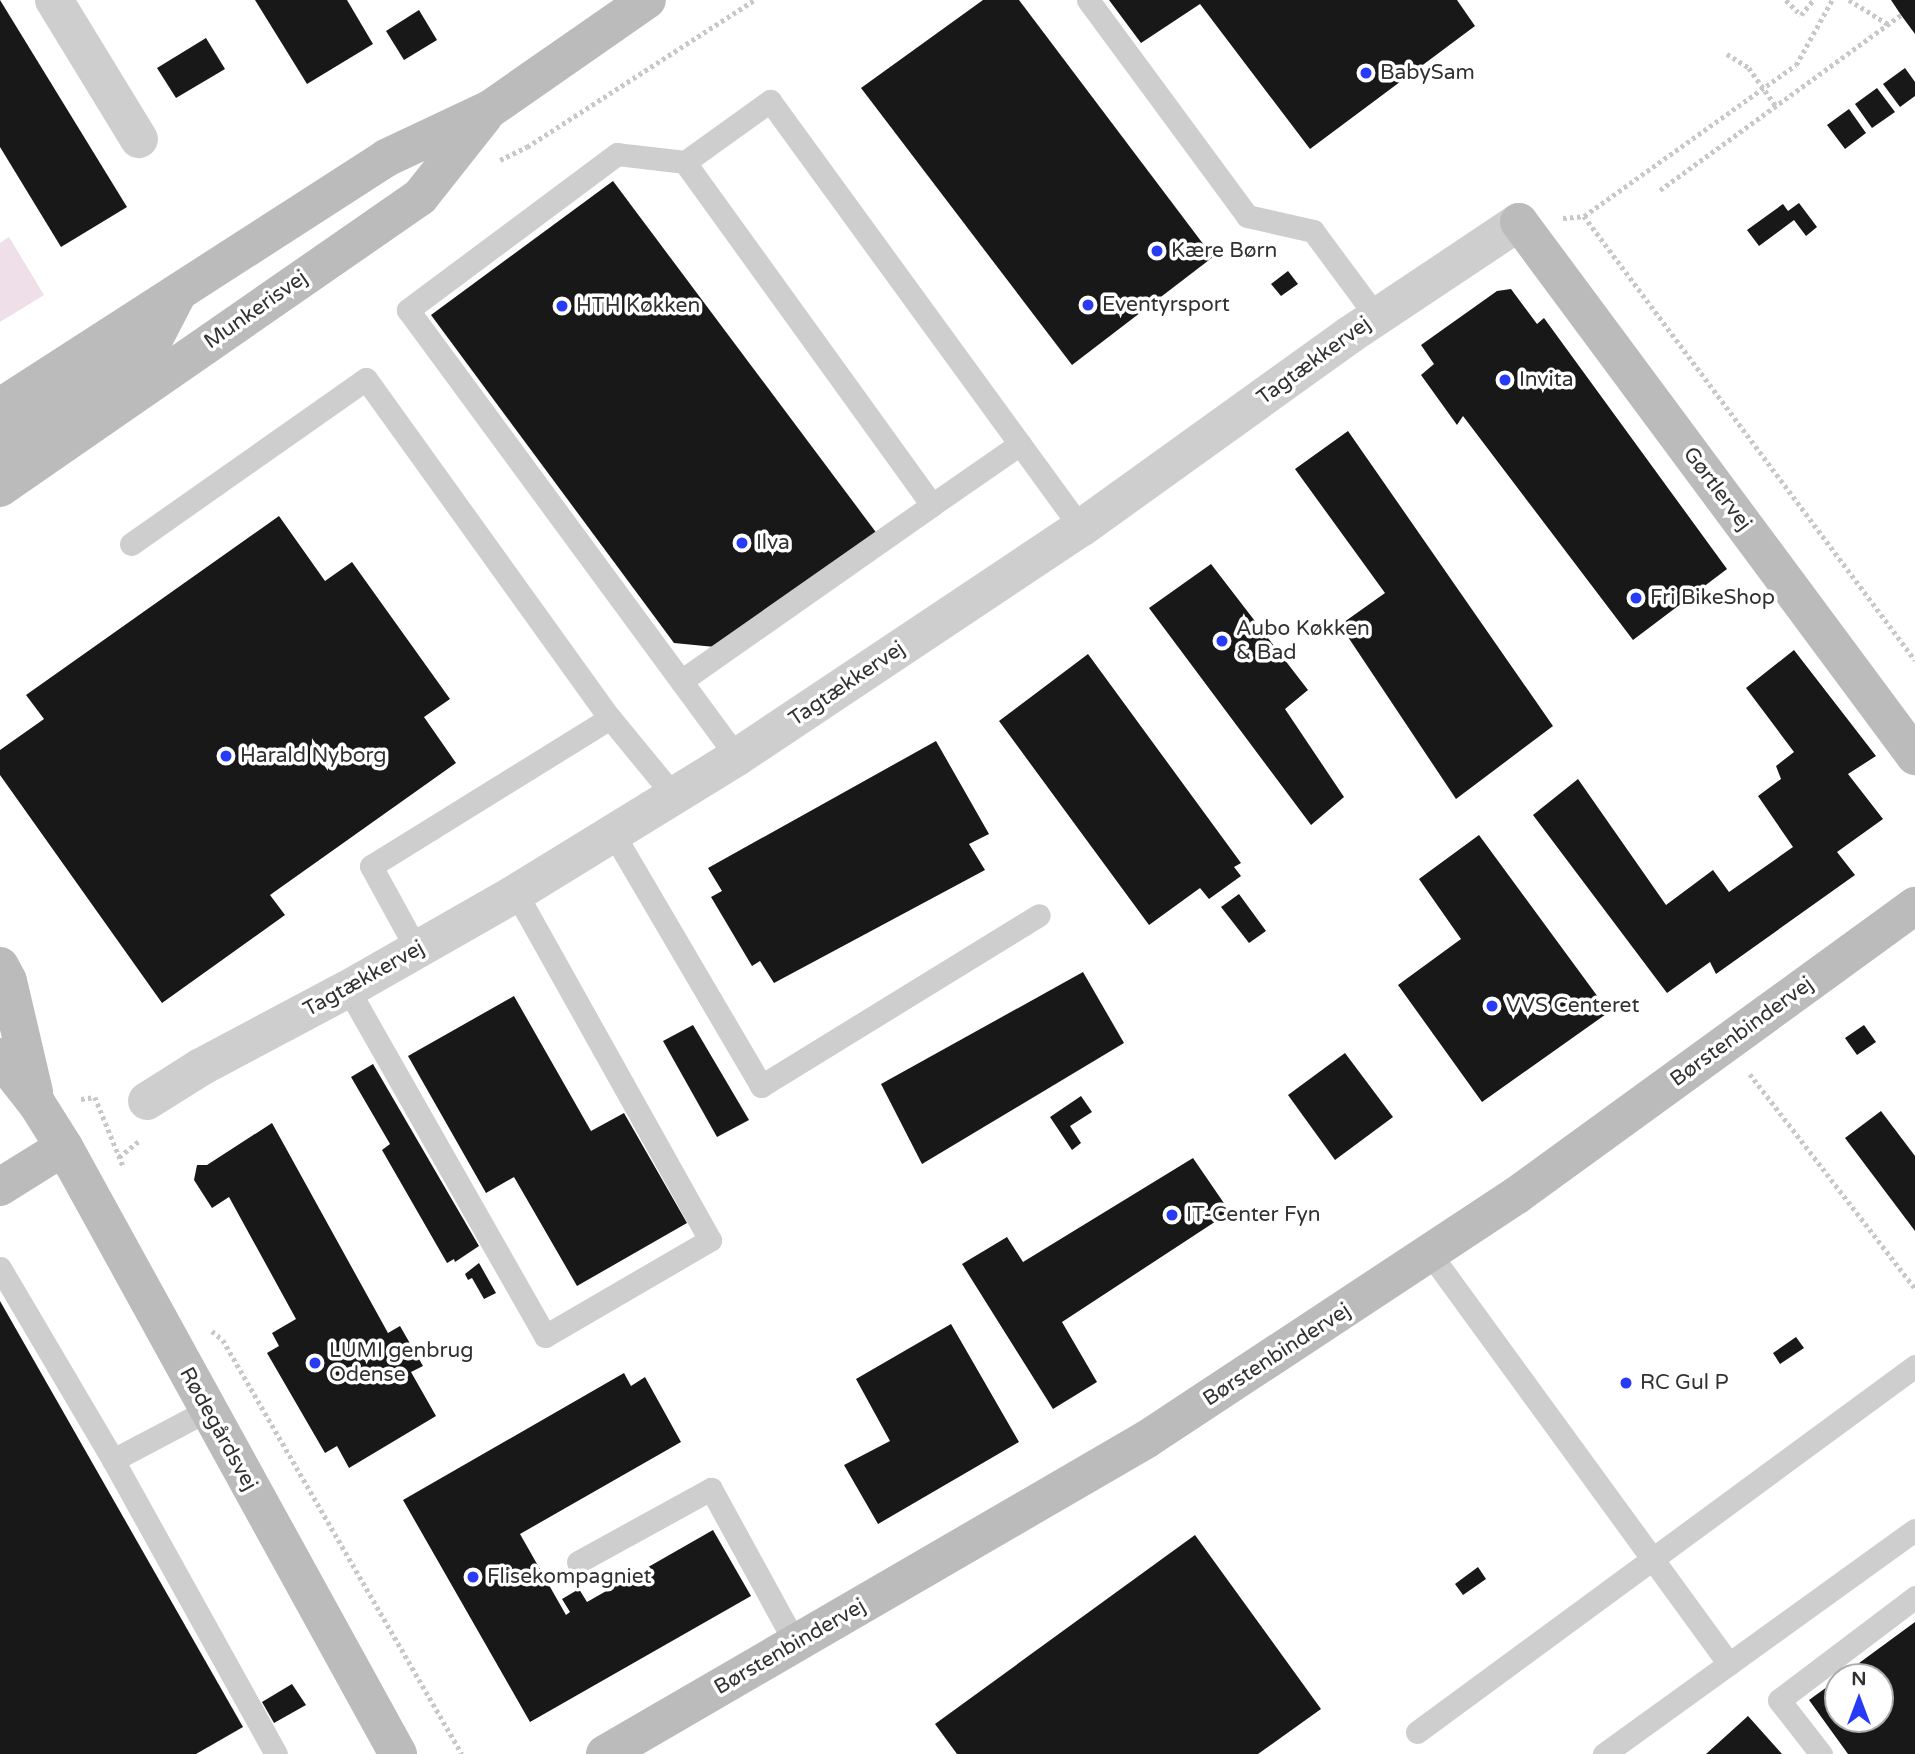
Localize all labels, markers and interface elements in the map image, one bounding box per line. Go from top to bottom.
place label: BabySam [1380,60,1475,86]
marker: BabySam [1358,65,1374,81]
place label: Kære Børn [1171,238,1277,264]
marker: Kære Børn [1149,243,1165,259]
street label: Munkerisvej [200,265,312,355]
place label: Eventyrsport [1102,292,1230,318]
place label: HTH Køkken [576,293,700,319]
marker: Eventyrsport [1080,297,1096,313]
marker: HTH Køkken [554,298,570,314]
street label: Tagtækkervej [1252,311,1376,411]
place label: Invita [1519,367,1574,393]
marker: Invita [1497,372,1513,388]
street label: Gørtlervej [1677,442,1757,536]
place label: Ilva [756,530,790,556]
marker: Ilva [734,535,750,551]
place label: Fri BikeShop [1650,585,1775,611]
marker: Fri BikeShop [1628,590,1644,606]
place label: Aubo Køkken & Bad [1236,616,1370,666]
marker: Aubo Køkken & Bad [1214,633,1230,649]
street label: Tagtækkervej [784,636,910,732]
place label: Harald Nyborg [240,743,386,769]
marker: Harald Nyborg [218,748,234,764]
street label: Tagtækkervej [299,935,429,1023]
street label: Børstenbindervej [1666,972,1818,1092]
place label: VVS Centeret [1506,993,1640,1019]
marker: VVS Centeret [1484,998,1500,1014]
place label: IT-Center Fyn [1186,1202,1320,1228]
marker: IT-Center Fyn [1164,1207,1180,1223]
street label: Børstenbindervej [1199,1298,1355,1412]
place label: LUMI genbrug Odense [329,1338,474,1388]
marker: LUMI genbrug Odense [307,1355,323,1371]
street label: Rødegårdsvej [174,1363,262,1495]
place label: RC Gul P [1640,1370,1728,1396]
marker: RC Gul P [1618,1375,1634,1391]
place label: Flisekompagniet [487,1564,652,1590]
marker: Flisekompagniet [465,1569,481,1585]
street label: Børstenbindervej [710,1593,870,1701]
north arrow [1824,1663,1894,1733]
text: N [1851,1668,1867,1690]

